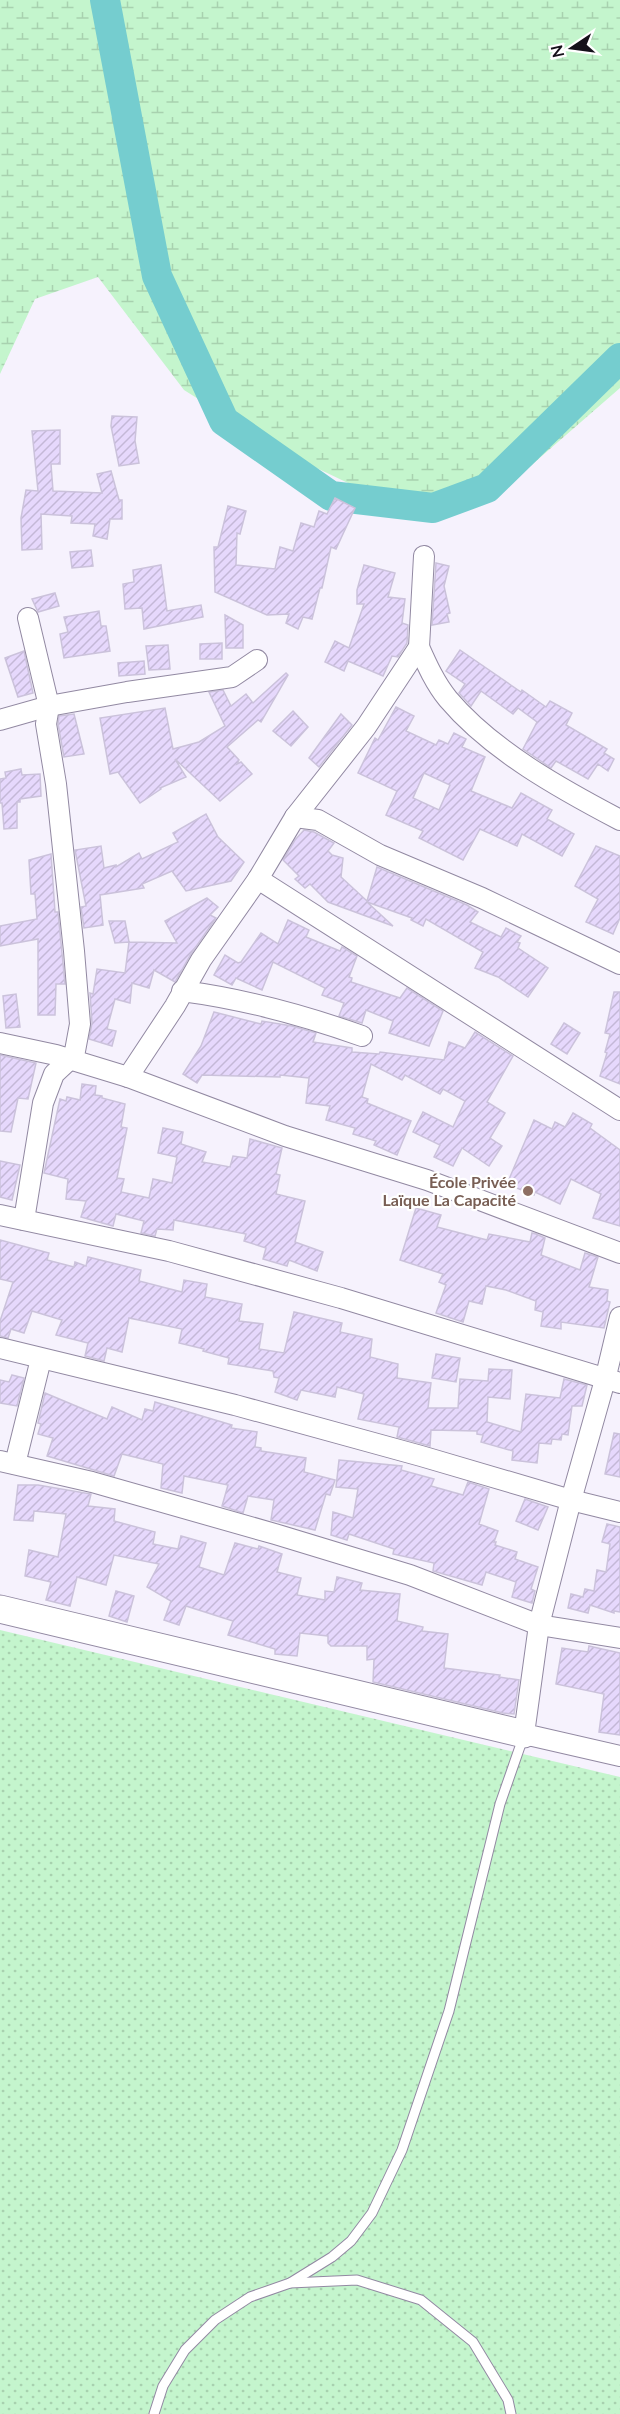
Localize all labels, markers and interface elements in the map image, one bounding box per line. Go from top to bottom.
north arrow [542,18,602,78]
text: N [546,43,568,60]
place label: École Privée Laïque La Capacité [383,1172,516,1209]
marker: École Privée Laïque La Capacité [521,1184,535,1198]

